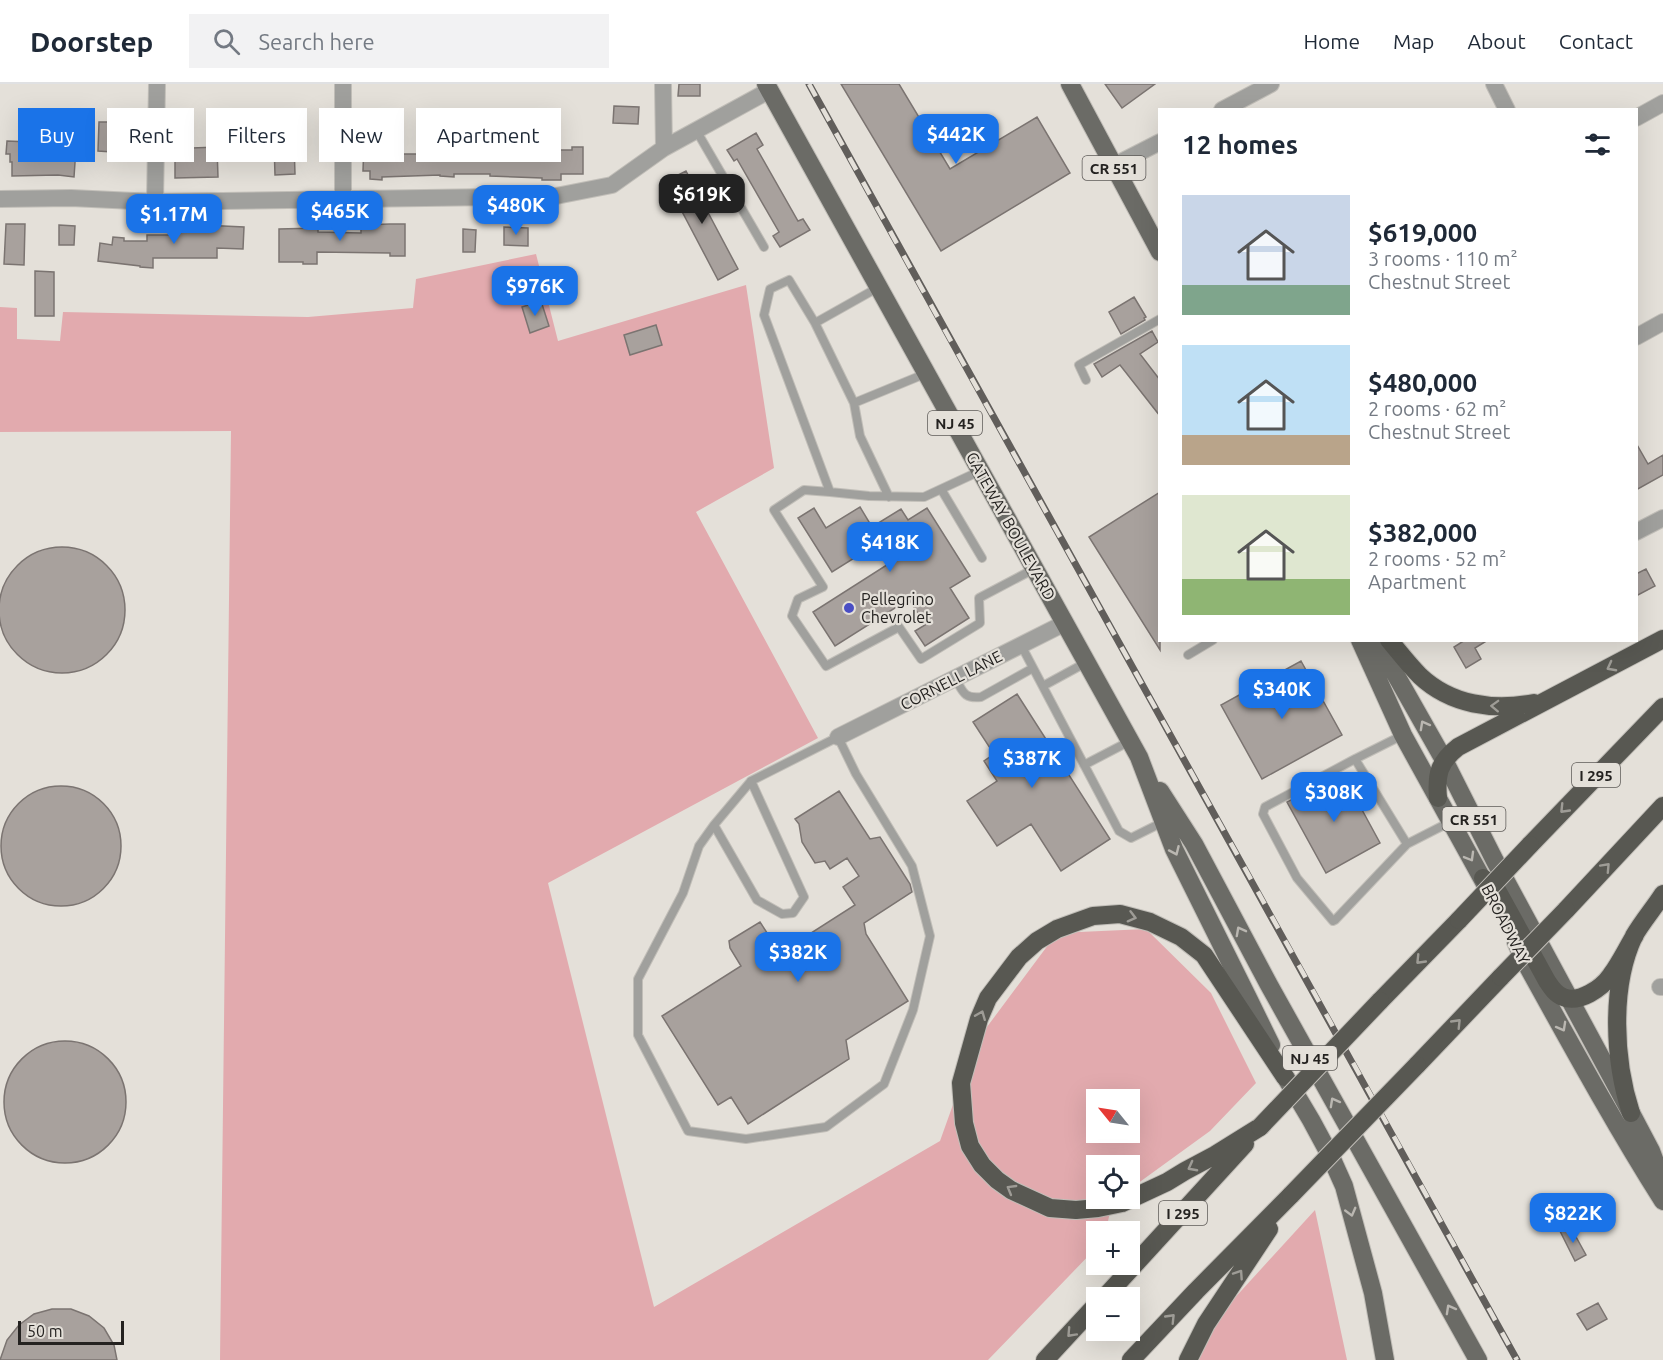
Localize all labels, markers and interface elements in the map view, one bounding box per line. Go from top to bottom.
search box [189,14,609,68]
icon: search [210,25,243,58]
text: Doorstep [30,26,153,57]
text: Search here [258,29,375,54]
text: Home [1303,29,1360,53]
text: Map [1393,29,1434,53]
text: About [1467,29,1526,53]
text: Contact [1559,29,1633,53]
chip: Buy [18,108,95,162]
chip: Rent [107,108,194,162]
chip: Filters [206,108,307,162]
chip: New [319,108,404,162]
chip: Apartment [416,108,561,162]
pin: $442K [914,114,998,165]
text: $442K [927,122,985,145]
icon: filters [1581,128,1614,161]
text: 12 homes [1182,130,1298,159]
road number: CR 551 [1082,156,1146,180]
pin: $619K [660,174,744,225]
text: $619K [673,182,731,205]
pin: $480K [474,185,558,236]
pin: $465K [298,191,382,242]
text: $480K [487,193,545,216]
pin: $1.17M [125,194,223,245]
text: $465K [311,199,369,222]
text: $1.17M [140,202,208,225]
text: $619,000 [1368,218,1477,247]
icon: home [1230,219,1302,291]
text: 3 rooms · 110 m² [1368,247,1518,270]
pin: $976K [493,266,577,317]
text: Chestnut Street [1368,270,1510,293]
text: $976K [506,274,564,297]
text: $480,000 [1368,368,1477,397]
icon: home [1230,369,1302,441]
text: 2 rooms · 62 m² [1368,397,1506,420]
road number: NJ 45 [928,411,982,435]
text: Chestnut Street [1368,420,1510,443]
street label: GATEWAY BOULEVARD [963,449,1059,603]
text: $382,000 [1368,518,1477,547]
icon: home [1230,519,1302,591]
pin: $418K [848,522,932,573]
text: $418K [861,530,919,553]
text: 2 rooms · 52 m² [1368,547,1506,570]
text: Apartment [1368,570,1466,593]
place label: Pellegrino Chevrolet [861,590,934,626]
marker: Pellegrino Chevrolet [842,601,856,615]
street label: CORNELL LANE [897,647,1005,713]
one-way arrow [1607,660,1618,671]
pin: $340K [1240,669,1324,720]
text: $340K [1253,677,1311,700]
one-way arrow [1491,700,1500,712]
one-way arrow [1420,721,1431,731]
pin: $387K [990,738,1074,789]
text: $387K [1003,746,1061,769]
road number: I 295 [1572,763,1620,787]
pin: $308K [1292,772,1376,823]
text: $308K [1305,780,1363,803]
one-way arrow [1560,802,1571,813]
road number: CR 551 [1442,807,1506,831]
one-way arrow [1167,844,1179,855]
one-way arrow [1463,851,1474,861]
one-way arrow [1599,863,1610,874]
street label: BROADWAY [1478,881,1534,968]
one-way arrow [1126,910,1136,923]
one-way arrow [1236,927,1247,938]
pin: $382K [756,932,840,983]
text: $382K [769,940,827,963]
one-way arrow [1416,953,1427,964]
one-way arrow [974,1011,986,1022]
one-way arrow [1450,1019,1461,1030]
one-way arrow [1554,1021,1566,1031]
road number: NJ 45 [1283,1046,1337,1070]
north arrow [1086,1089,1140,1143]
map controls [1086,1089,1140,1341]
one-way arrow [1330,1098,1342,1108]
button: locate [1086,1155,1140,1209]
one-way arrow [1188,1160,1198,1171]
one-way arrow [1007,1185,1017,1196]
pin: $822K [1531,1193,1615,1244]
road number: I 295 [1159,1201,1207,1225]
text: $822K [1544,1201,1602,1224]
one-way arrow [1344,1206,1356,1216]
button: + [1086,1221,1140,1275]
one-way arrow [1232,1269,1243,1280]
button: − [1086,1287,1140,1341]
one-way arrow [1446,1305,1457,1315]
one-way arrow [1164,1314,1175,1324]
scale bar [18,1318,124,1346]
text: 50 m [27,1322,63,1340]
one-way arrow [1067,1326,1078,1336]

